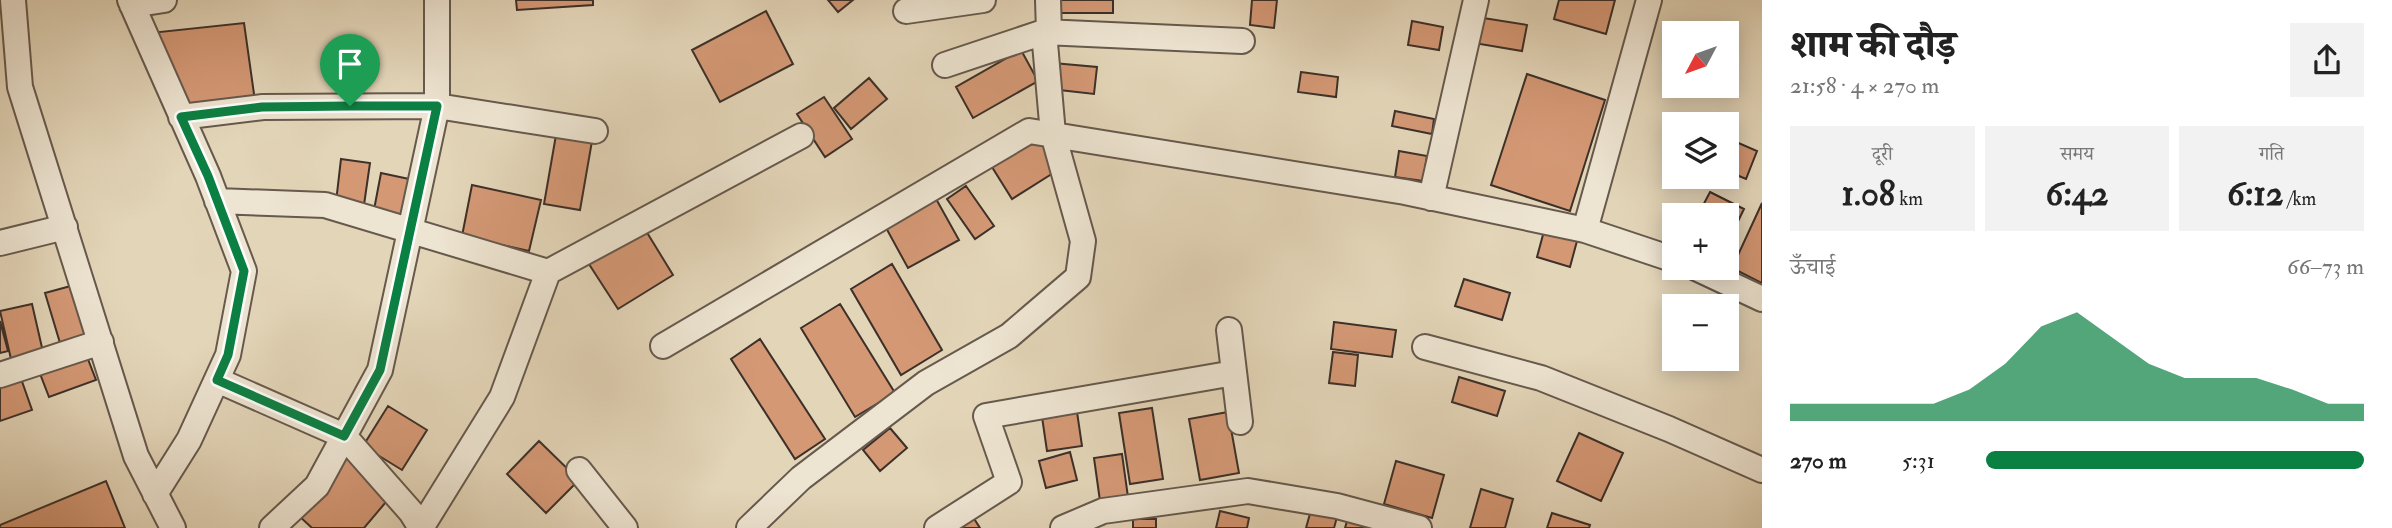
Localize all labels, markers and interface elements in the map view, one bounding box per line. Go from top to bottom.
north arrow [1662,21,1740,98]
map controls [1662,21,1739,371]
text: शाम की दौड़ [1790,21,1956,69]
button: share [2290,23,2364,97]
pin [320,34,380,106]
icon: arrive [331,45,369,83]
text: 21:58 · 4 × 270 m [1790,71,1939,100]
button: layers [1662,112,1739,189]
text: दूरी [1872,142,1893,166]
text: समय [2060,142,2094,166]
text: गति [2259,142,2284,166]
text: 1.08 [1842,172,1895,216]
text: 6:42 [2046,172,2108,216]
text: 6:12 [2227,172,2284,216]
text: km [1895,187,1923,211]
text: /km [2284,187,2316,211]
button: + [1662,203,1739,280]
text: ऊँचाई [1790,252,1835,281]
text: 66–73 m [2287,252,2364,281]
button: − [1662,294,1739,371]
text: 270 m [1790,446,1847,475]
text: 5:31 [1902,446,1935,475]

